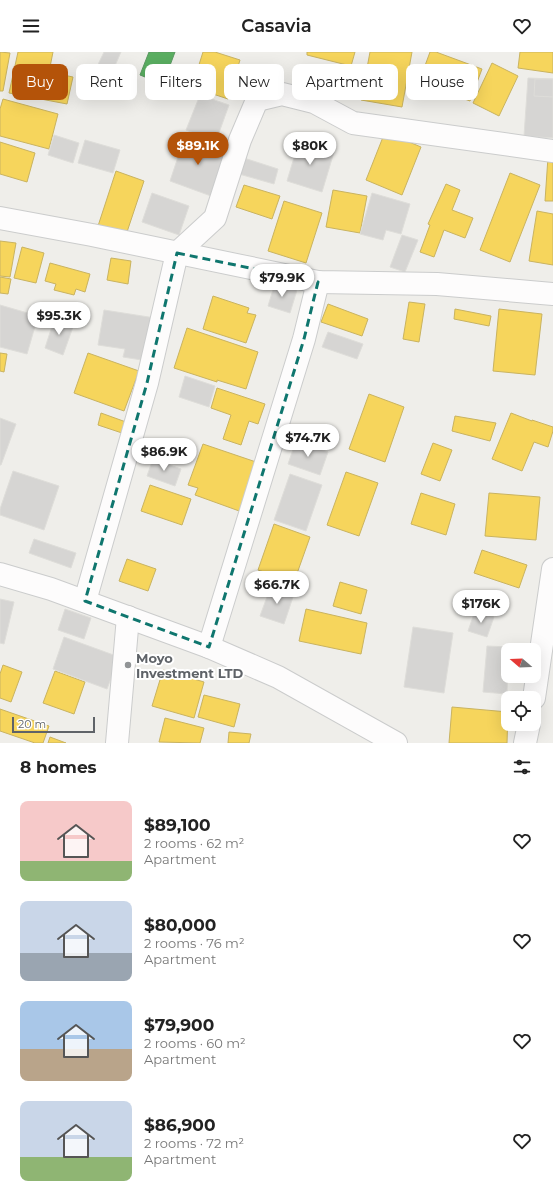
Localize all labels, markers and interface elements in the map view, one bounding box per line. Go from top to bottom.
icon: menu [20,15,42,37]
text: Casavia [241,15,312,37]
icon: heart [511,15,533,37]
chip: Buy [12,64,68,100]
chip: Rent [76,64,137,100]
chip: Filters [145,64,216,100]
chip: New [224,64,284,100]
chip: Apartment [292,64,398,100]
chip: House [406,64,478,100]
pin: $89.1K [165,132,231,166]
pin: $80K [286,132,334,166]
text: $89.1K [177,137,219,153]
text: $80K [292,137,328,153]
pin: $79.9K [249,264,315,298]
text: $79.9K [259,269,305,285]
pin: $95.3K [26,302,92,336]
text: $95.3K [36,307,82,323]
pin: $74.7K [275,424,341,458]
text: $74.7K [285,429,331,445]
pin: $86.9K [131,438,197,472]
text: $86.9K [141,443,187,459]
pin: $66.7K [244,571,310,605]
text: $66.7K [254,576,300,592]
pin: $176K [453,590,509,624]
text: $176K [462,595,500,611]
north arrow [501,643,541,683]
map controls [501,643,541,731]
place label: Moyo Investment LTD [136,650,244,681]
marker: Moyo Investment LTD [123,660,133,670]
button: locate [501,691,541,731]
scale bar [12,715,95,734]
text: 20 m [18,717,46,731]
icon: filters [511,756,533,778]
text: 8 homes [20,757,97,777]
text: $89,100 [144,815,211,835]
icon: home [52,817,100,865]
icon: heart [511,830,533,852]
text: 2 rooms · 62 m² [144,835,244,851]
text: Apartment [144,851,216,867]
text: $80,000 [144,915,216,935]
icon: home [52,917,100,965]
icon: heart [511,930,533,952]
text: 2 rooms · 76 m² [144,935,244,951]
text: Apartment [144,951,216,967]
text: $79,900 [144,1015,214,1035]
icon: home [52,1017,100,1065]
icon: heart [511,1030,533,1052]
text: 2 rooms · 60 m² [144,1035,246,1051]
text: Apartment [144,1051,216,1067]
text: $86,900 [144,1115,215,1135]
icon: home [52,1117,100,1165]
icon: heart [511,1130,533,1152]
text: 2 rooms · 72 m² [144,1135,244,1151]
text: Apartment [144,1151,216,1167]

